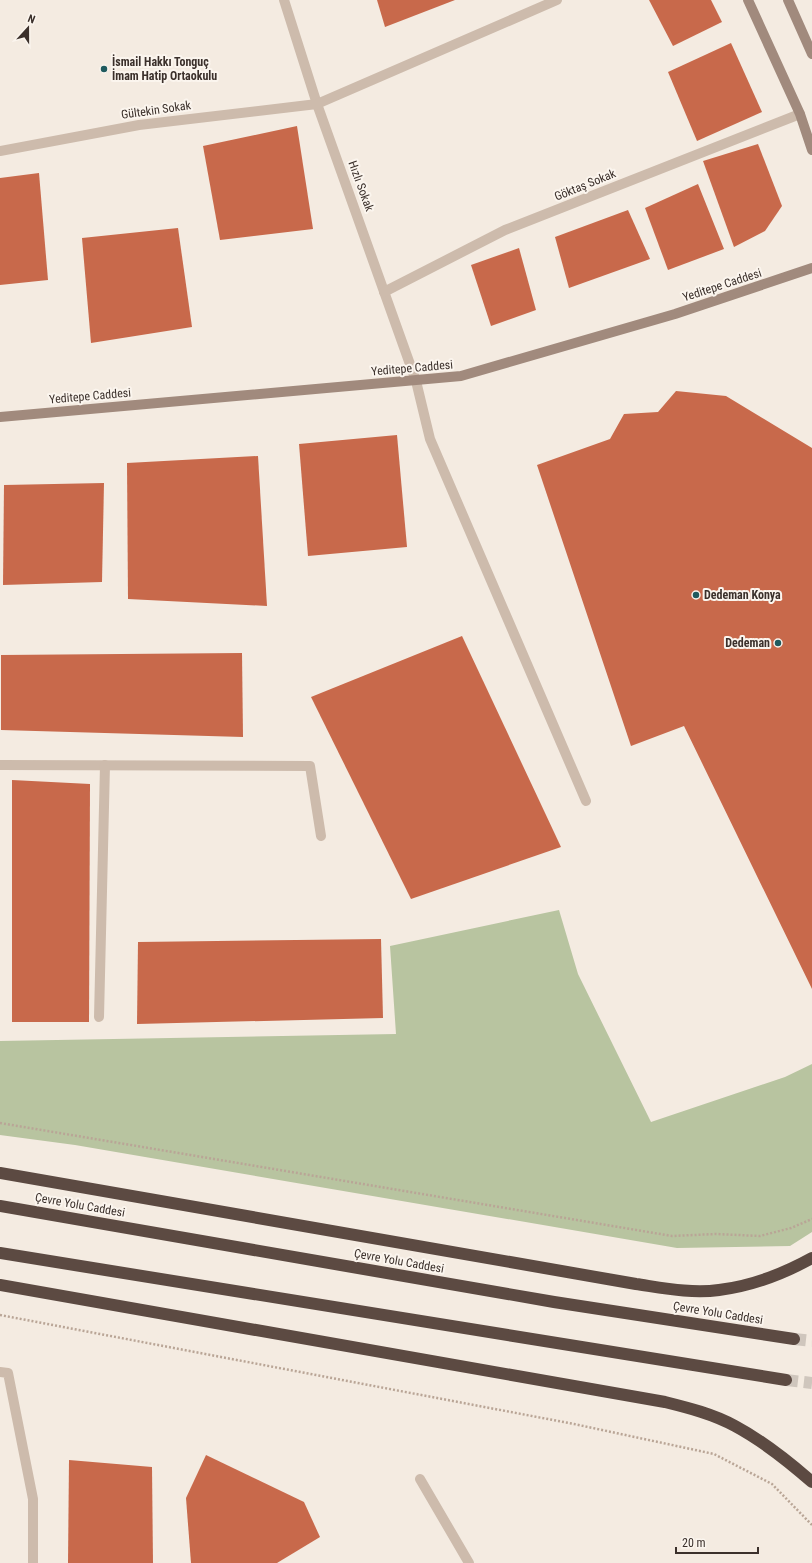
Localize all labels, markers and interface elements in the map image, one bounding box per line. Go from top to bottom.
north arrow [8,8,48,48]
text: N [26,12,37,26]
place label: İsmail Hakkı Tonguç İmam Hatip Ortaokulu [112,54,217,83]
marker: İsmail Hakkı Tonguç İmam Hatip Ortaokulu [99,64,109,74]
street label: Gültekin Sokak [120,98,192,122]
street label: Hızlı Sokak [345,159,377,214]
street label: Göktaş Sokak [552,166,618,204]
street label: Yeditepe Caddesi [681,266,763,304]
street label: Yeditepe Caddesi [371,357,453,379]
street label: Yeditepe Caddesi [49,385,131,407]
place label: Dedeman Konya [704,588,781,602]
marker: Dedeman Konya [691,590,701,600]
place label: Dedeman [725,636,770,650]
marker: Dedeman [773,638,783,648]
street label: Çevre Yolu Caddesi [34,1190,126,1220]
street label: Çevre Yolu Caddesi [353,1246,445,1276]
street label: Çevre Yolu Caddesi [672,1299,764,1327]
scale bar [676,1529,758,1555]
text: 20 m [682,1536,706,1550]

